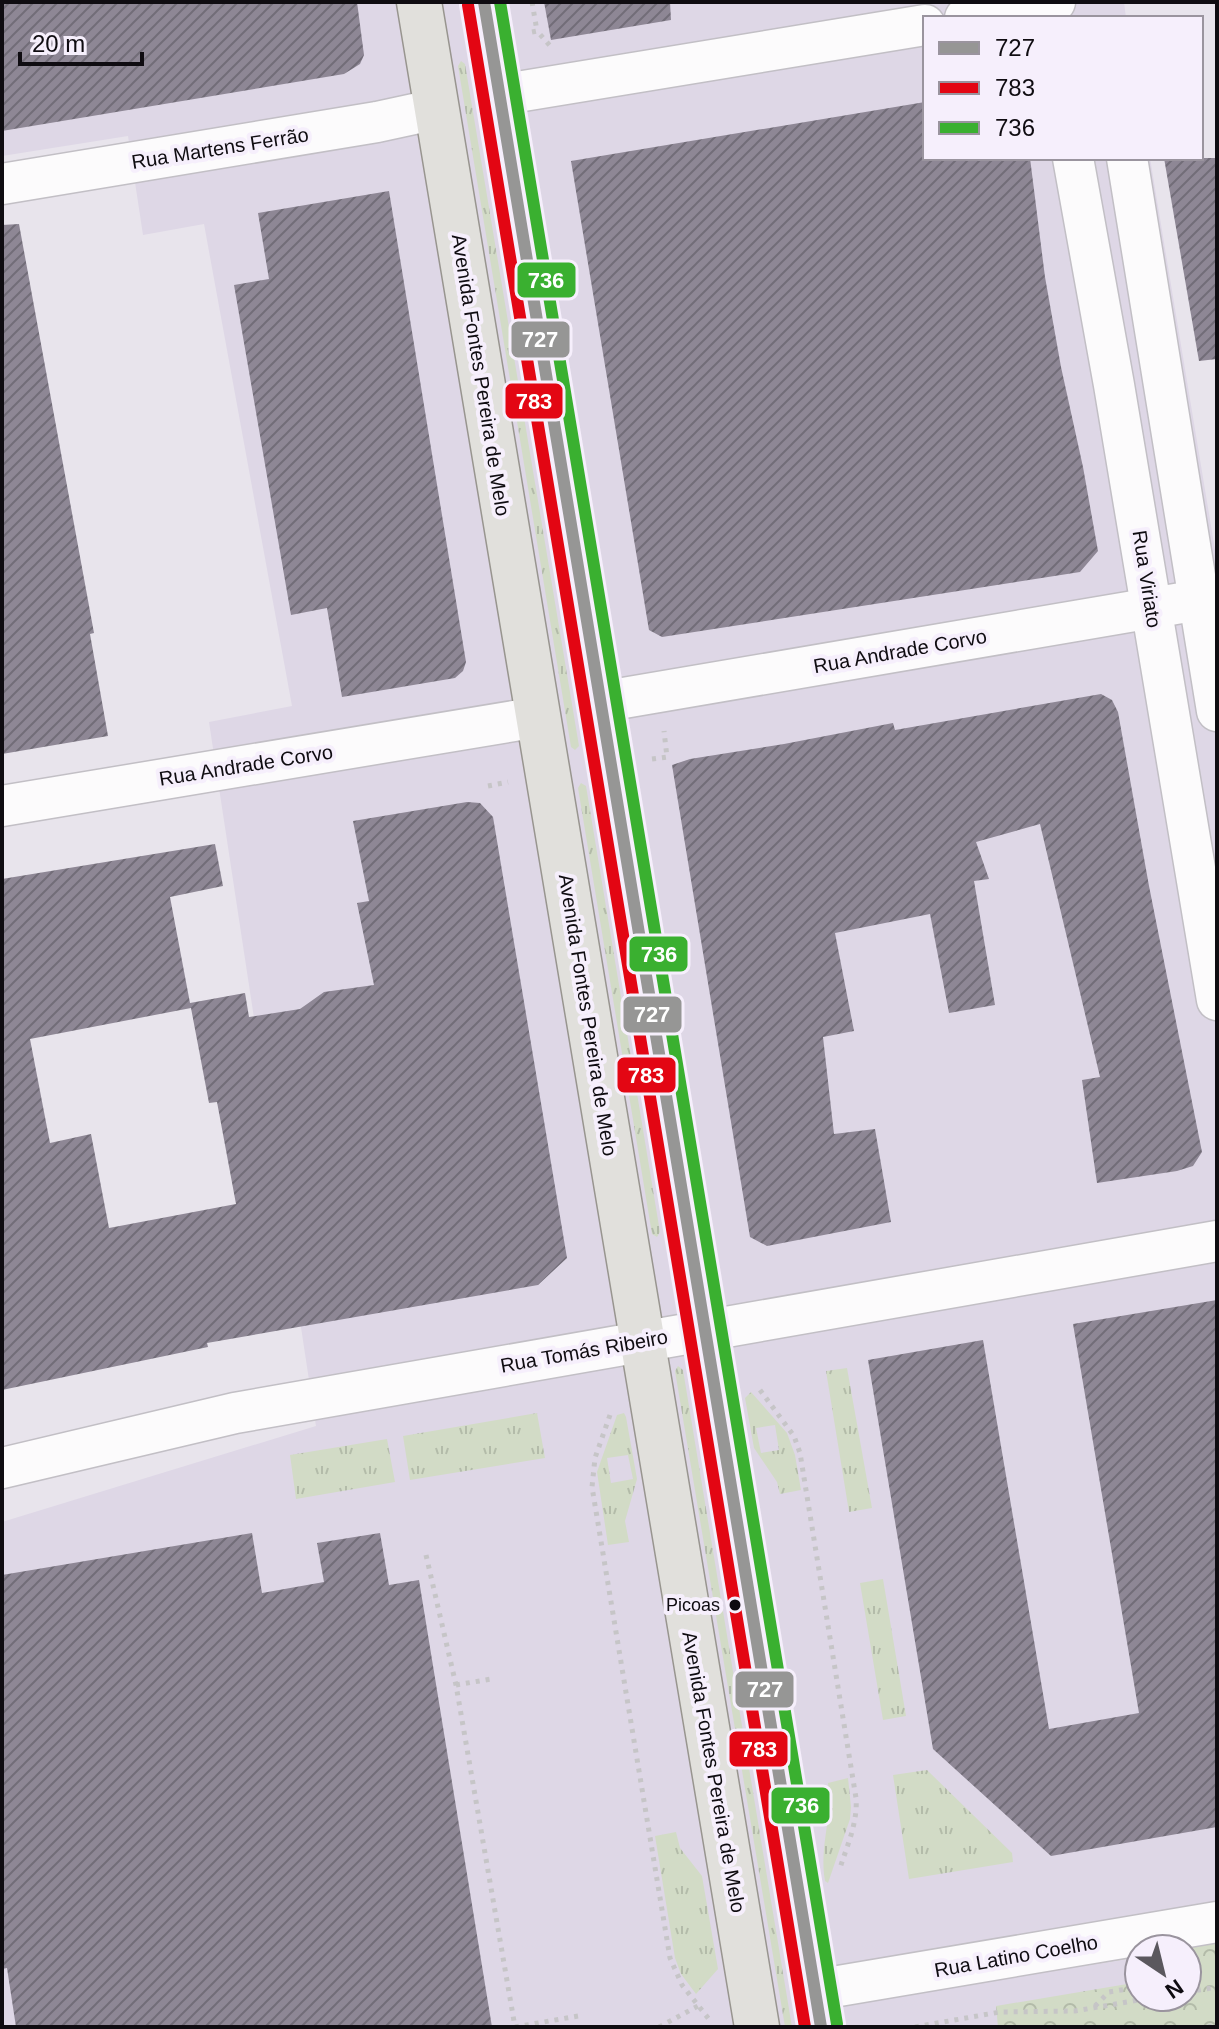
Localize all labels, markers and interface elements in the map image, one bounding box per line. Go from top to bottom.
scale bar [20,16,142,66]
legend [923,16,1203,160]
text: 20 m [32,30,85,57]
text: 727 [995,34,1035,61]
text: 783 [995,74,1035,101]
text: 736 [995,114,1035,141]
street label: Rua Martens Ferrão [130,123,310,173]
street label: Avenida Fontes Pereira de Melo [448,232,514,518]
line badge: 736 [516,261,577,299]
text: 736 [528,268,564,293]
line badge: 727 [510,320,571,359]
text: 727 [522,327,558,352]
line badge: 783 [504,382,564,420]
text: 783 [516,389,552,414]
street label: Rua Viriato [1128,529,1166,629]
street label: Rua Andrade Corvo [812,625,988,677]
street label: Rua Andrade Corvo [158,740,334,790]
street label: Avenida Fontes Pereira de Melo [555,872,621,1158]
line badge: 736 [628,935,689,973]
text: 736 [641,942,677,967]
line badge: 727 [622,995,683,1034]
text: 727 [634,1002,670,1027]
line badge: 783 [616,1056,677,1094]
text: 783 [628,1063,664,1088]
street label: Rua Tomás Ribeiro [499,1325,669,1377]
place label: Picoas [666,1595,720,1615]
marker: Picoas [727,1597,743,1613]
street label: Avenida Fontes Pereira de Melo [678,1630,750,1914]
line badge: 727 [734,1670,795,1709]
text: 727 [747,1677,783,1702]
line badge: 783 [728,1730,789,1768]
text: 783 [741,1737,777,1762]
line badge: 736 [770,1786,831,1825]
text: 736 [783,1793,819,1818]
street label: Rua Latino Coelho [933,1931,1099,1981]
north arrow [1123,1933,1203,2013]
text: N [1161,1974,1188,2004]

